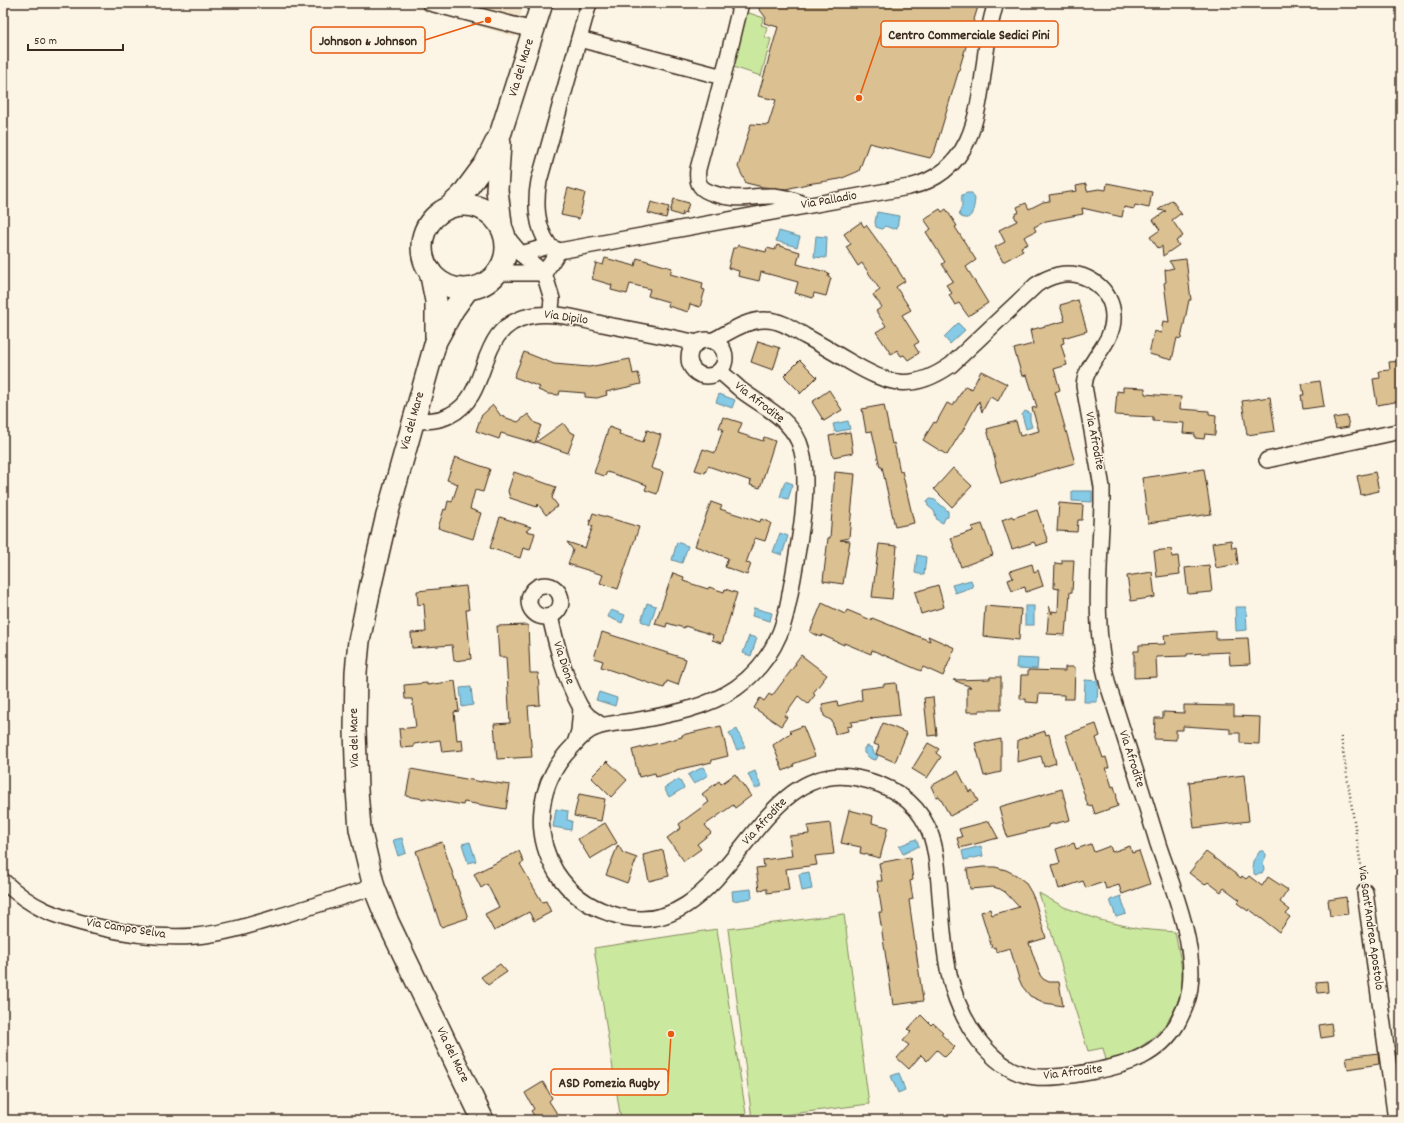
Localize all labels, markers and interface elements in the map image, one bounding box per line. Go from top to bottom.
callout: Centro Commerciale Sedici Pini [881,21,1058,47]
scale bar [28,26,123,52]
text: Centro Commerciale Sedici Pini [888,26,1050,46]
callout: Johnson & Johnson [311,27,425,53]
text: Johnson & Johnson [319,32,418,52]
text: 50 m [34,33,57,50]
street label: Via del Mare [504,36,540,99]
street label: Via Palladio [800,187,859,215]
street label: Via Dipilo [543,306,589,331]
street label: Via Afrodite [730,377,788,429]
street label: Via del Mare [396,389,430,452]
street label: Via Afrodite [1079,410,1109,472]
street label: Via Dione [547,639,579,687]
street label: Via del Mare [345,708,365,768]
street label: Via Afrodite [1113,728,1149,790]
street label: Via Afrodite [738,794,792,850]
street label: Via Sant'Andrea Apostolo [1352,865,1388,992]
street label: Via Campo Selva [85,913,168,945]
street label: Via del Mare [430,1024,474,1086]
street label: Via Afrodite [1043,1060,1104,1086]
callout: ASD Pomezia Rugby [551,1069,668,1095]
text: ASD Pomezia Rugby [559,1074,661,1094]

